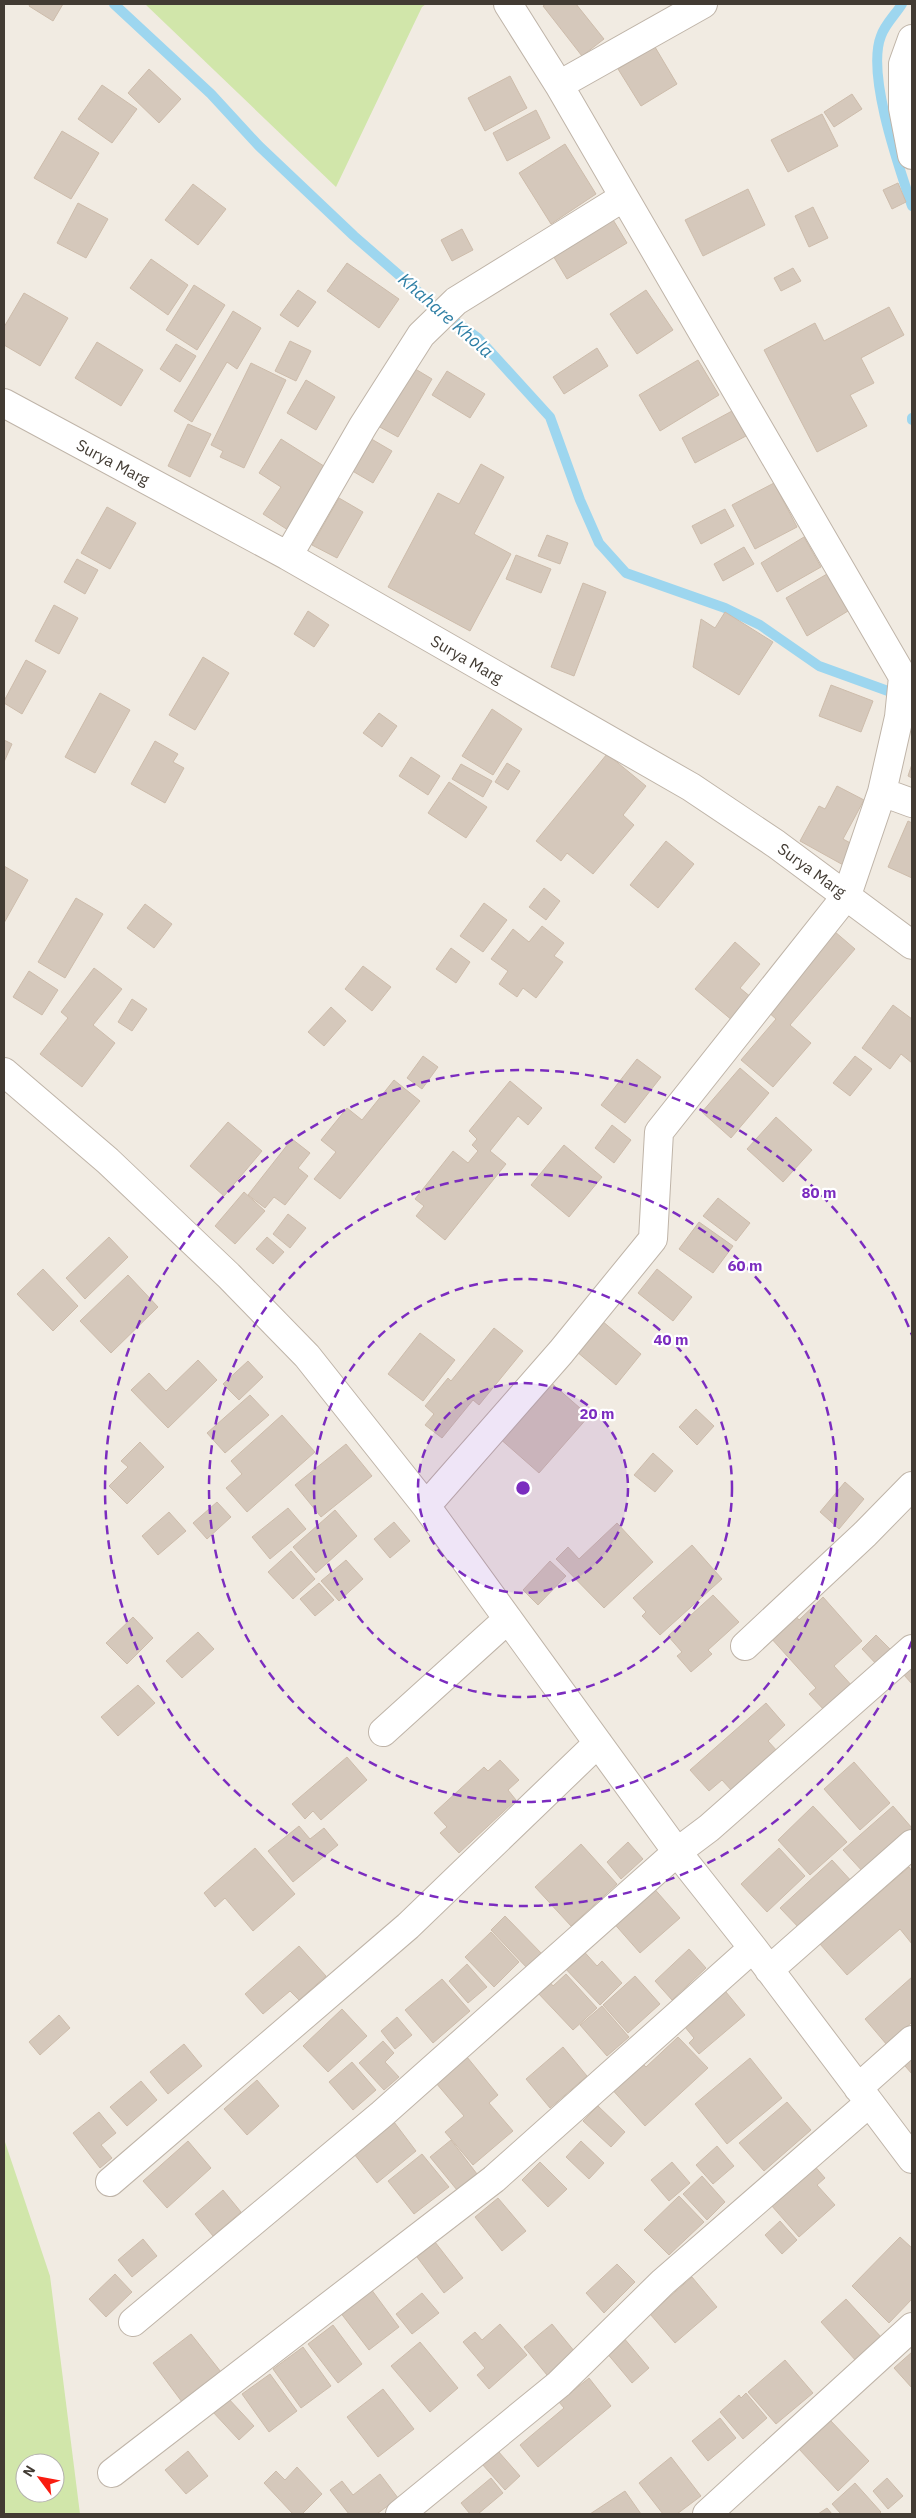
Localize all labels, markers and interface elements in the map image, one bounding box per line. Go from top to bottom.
water label: Khahare Khola [394,267,498,363]
street label: Surya Marg [73,434,153,490]
street label: Surya Marg [427,630,507,688]
street label: Surya Marg [774,838,851,902]
text: 80 m [802,1183,836,1202]
text: 60 m [728,1256,762,1275]
text: 40 m [654,1330,688,1349]
text: 20 m [580,1404,614,1423]
centre of rings [514,1479,532,1497]
north arrow [15,2453,65,2503]
text: N [19,2462,39,2480]

